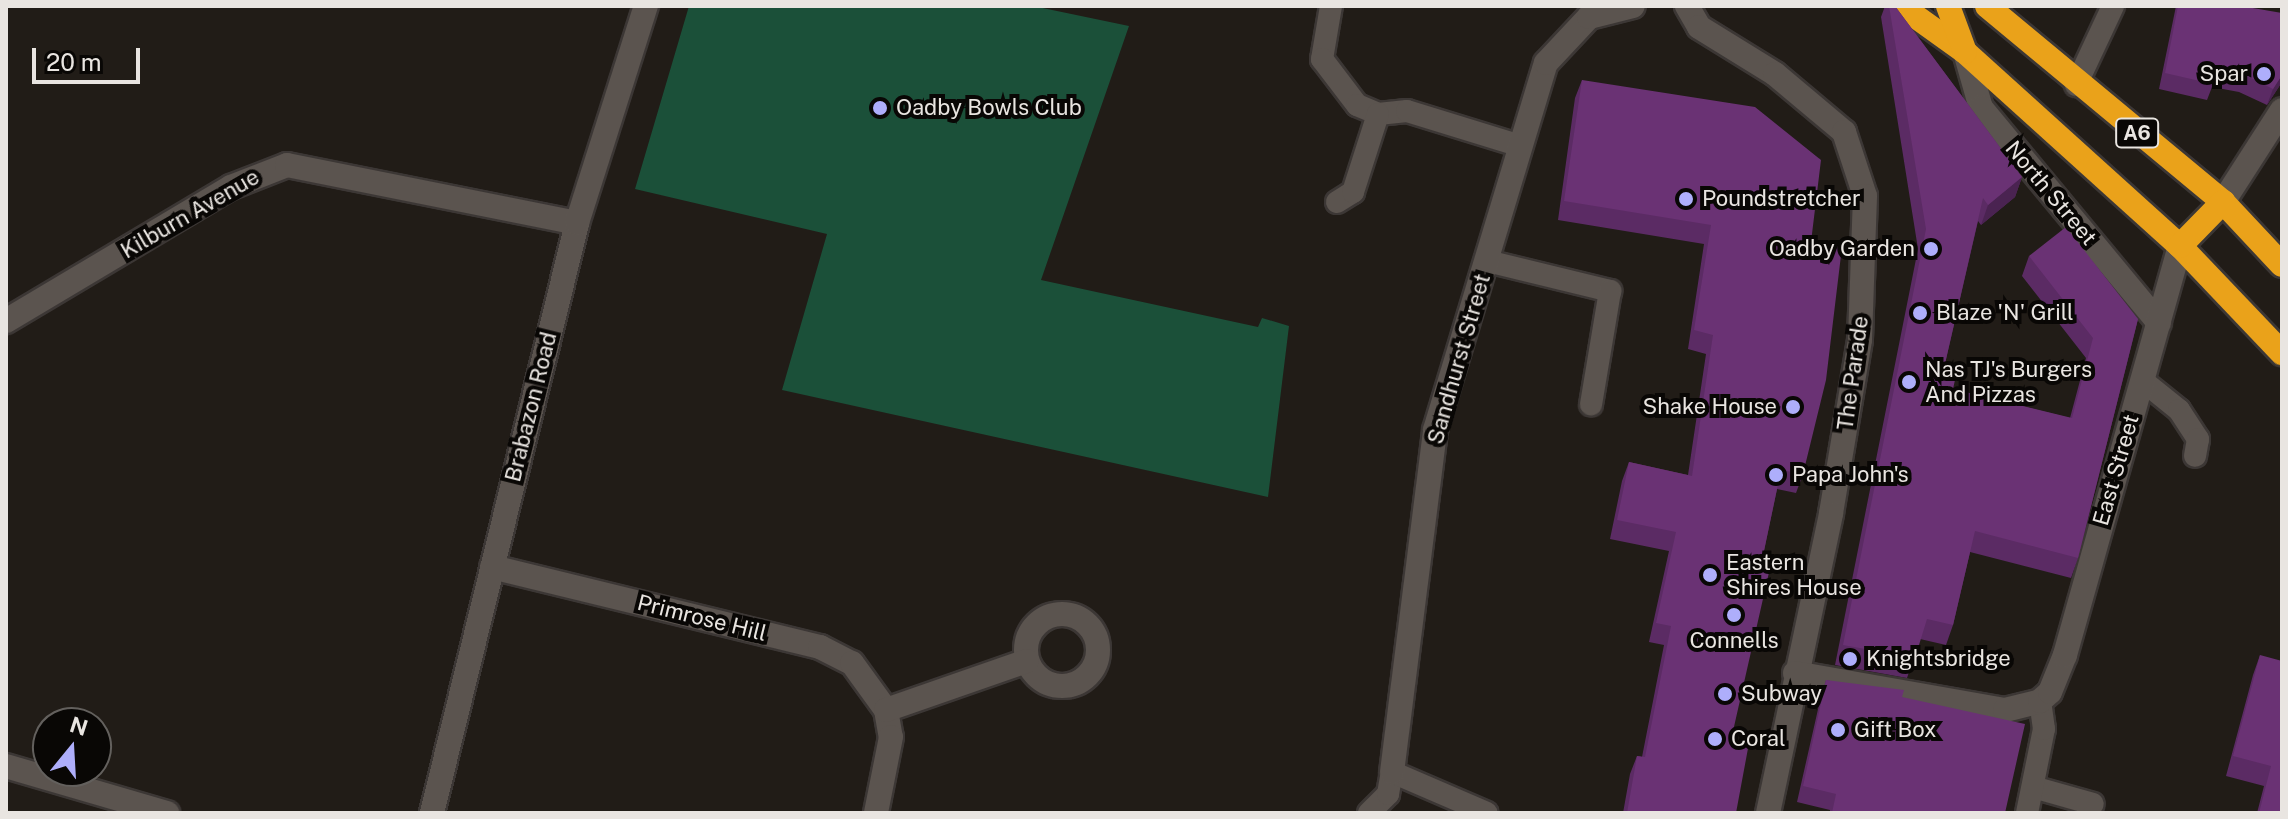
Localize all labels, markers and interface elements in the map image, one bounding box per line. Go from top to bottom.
scale bar [36,32,144,82]
text: 20 m [46,48,102,76]
place label: Spar [2200,61,2248,87]
marker: Spar [2255,65,2273,83]
place label: Oadby Bowls Club [896,95,1082,121]
marker: Oadby Bowls Club [871,99,889,117]
road number: A6 [2115,117,2159,149]
street label: North Street [2000,135,2102,251]
street label: Kilburn Avenue [116,164,264,264]
place label: Poundstretcher [1702,186,1861,212]
marker: Poundstretcher [1677,190,1695,208]
place label: Oadby Garden [1769,236,1915,262]
marker: Oadby Garden [1922,240,1940,258]
street label: Sandhurst Street [1422,271,1496,447]
place label: Blaze 'N' Grill [1936,300,2074,326]
marker: Blaze 'N' Grill [1911,304,1929,322]
street label: The Parade [1832,314,1874,432]
street label: Brabazon Road [500,329,562,485]
place label: Nas TJ's Burgers And Pizzas [1925,356,2092,408]
marker: Nas TJ's Burgers And Pizzas [1900,373,1918,391]
place label: Shake House [1642,394,1777,420]
marker: Shake House [1784,398,1802,416]
street label: East Street [2088,411,2144,529]
place label: Papa John's [1792,462,1909,488]
marker: Papa John's [1767,466,1785,484]
place label: Eastern Shires House [1726,549,1862,600]
marker: Eastern Shires House [1701,566,1719,584]
street label: Primrose Hill [635,589,769,647]
marker: Connells [1725,606,1743,624]
place label: Connells [1689,628,1779,654]
place label: Knightsbridge [1866,646,2011,672]
marker: Knightsbridge [1841,650,1859,668]
place label: Subway [1741,681,1822,707]
marker: Subway [1716,685,1734,703]
north arrow [32,707,112,787]
text: N [67,711,91,741]
place label: Gift Box [1854,717,1936,743]
marker: Gift Box [1829,721,1847,739]
place label: Coral [1731,726,1786,752]
marker: Coral [1706,730,1724,748]

